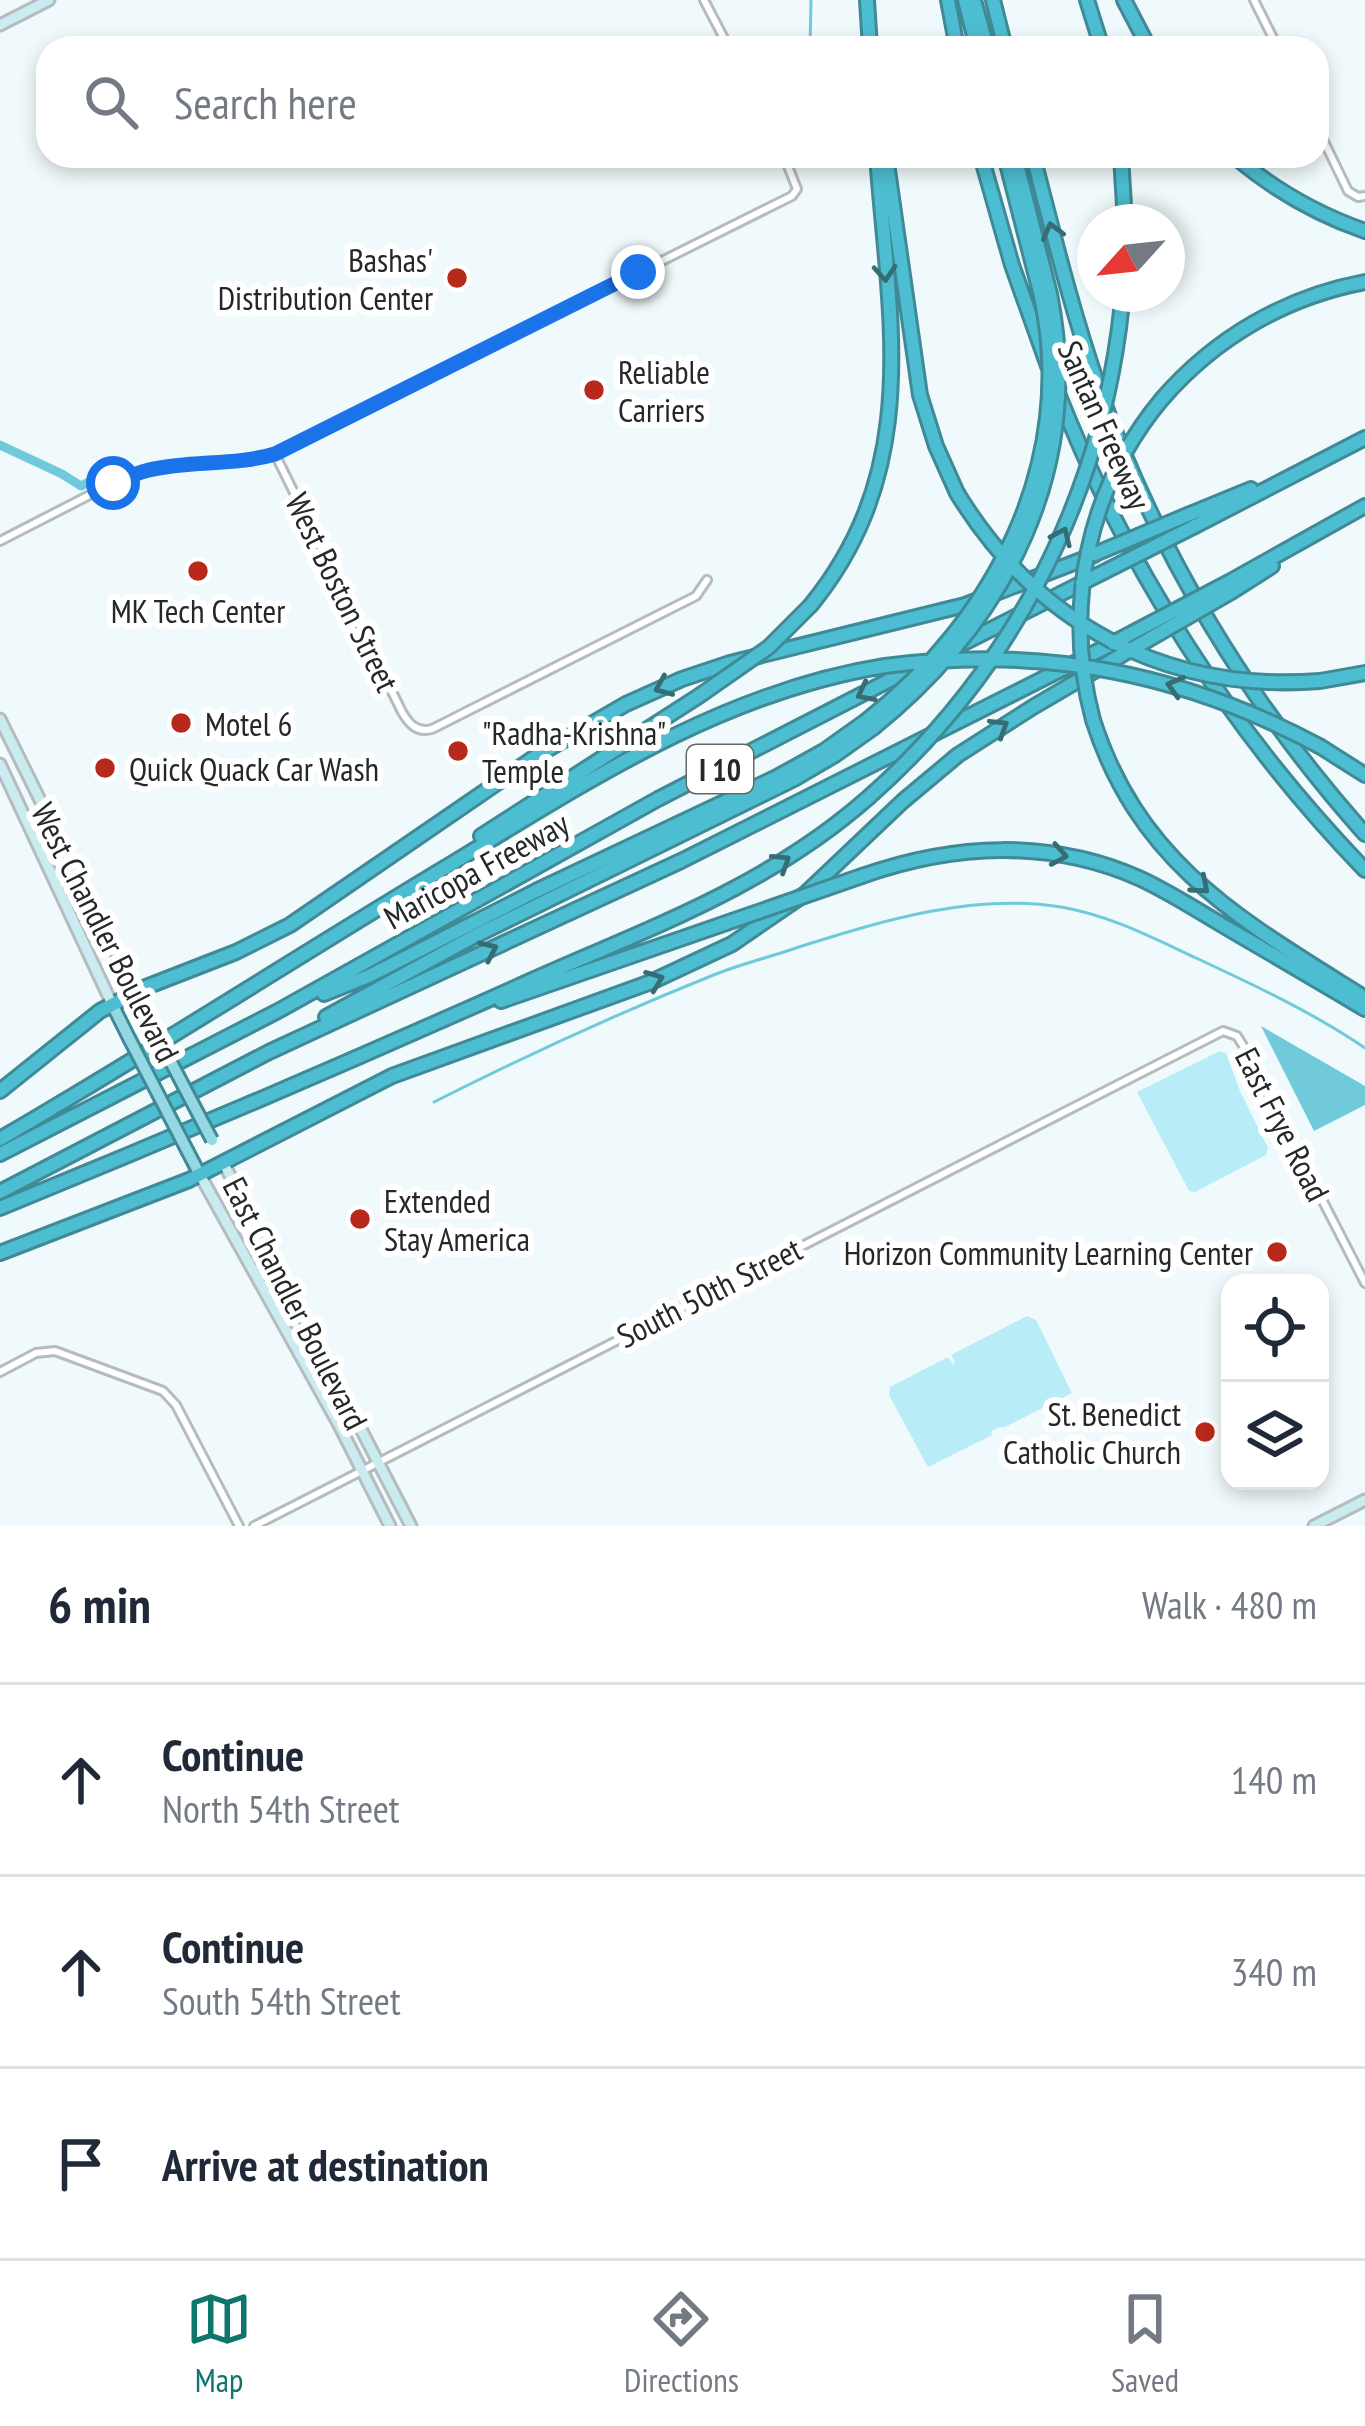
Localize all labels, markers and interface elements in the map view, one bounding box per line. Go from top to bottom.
search box [36,36,1329,168]
icon: search [78,69,144,135]
text: Search here [174,73,357,131]
north arrow [1077,204,1185,312]
one-way arrow [1042,221,1067,241]
place label: Bashas' Distribution Center [218,238,433,319]
route end [611,245,665,299]
one-way arrow [872,264,898,283]
marker: Bashas' Distribution Center [444,265,470,291]
street label: Santan Freeway [1049,334,1161,517]
place label: Reliable Carriers [618,350,710,431]
marker: Reliable Carriers [581,377,607,403]
route start [86,456,140,510]
street label: West Boston Street [276,486,410,698]
one-way arrow [1047,526,1071,548]
marker: MK Tech Center [185,558,211,584]
place label: MK Tech Center [111,589,285,632]
one-way arrow [654,673,675,697]
one-way arrow [1165,675,1186,700]
one-way arrow [856,678,877,702]
place label: Motel 6 [205,702,292,745]
marker: Motel 6 [168,710,194,736]
place label: "Radha-Krishna" Temple [482,711,666,792]
one-way arrow [987,719,1009,741]
marker: "Radha-Krishna" Temple [445,738,471,764]
road number: I 10 [687,745,753,793]
place label: Quick Quack Car Wash [129,747,379,790]
marker: Quick Quack Car Wash [92,755,118,781]
street label: West Chandler Boulevard [22,795,190,1069]
street label: Maricopa Freeway [376,801,577,938]
one-way arrow [1048,841,1068,867]
one-way arrow [768,854,790,876]
one-way arrow [1187,872,1209,893]
one-way arrow [477,940,498,964]
one-way arrow [643,969,664,994]
street label: East Frye Road [1226,1040,1340,1208]
street label: East Chandler Boulevard [214,1169,378,1437]
place label: Extended Stay America [384,1179,530,1260]
marker: Extended Stay America [347,1206,373,1232]
street label: South 50th Street [609,1227,809,1357]
place label: Horizon Community Learning Center [844,1231,1253,1274]
marker: Horizon Community Learning Center [1264,1239,1290,1265]
map controls [1221,1274,1329,1490]
button: locate [1221,1274,1329,1382]
button: layers [1221,1382,1329,1490]
place label: St. Benedict Catholic Church [1003,1392,1181,1473]
marker: St. Benedict Catholic Church [1192,1419,1218,1445]
text: 6 min [48,1571,151,1637]
text: Walk · 480 m [1142,1579,1317,1630]
text: Continue [162,1725,304,1783]
icon: ahead [48,1747,114,1813]
text: 140 m [1231,1754,1317,1805]
text: North 54th Street [162,1783,400,1834]
text: Continue [162,1917,304,1975]
icon: ahead [48,1939,114,2005]
text: 340 m [1231,1946,1317,1997]
text: South 54th Street [162,1975,401,2026]
icon: arrive [48,2131,114,2197]
text: Arrive at destination [162,2135,489,2193]
tab: Map [186,2286,252,2401]
tab: Directions [624,2286,739,2401]
tab: Saved [1111,2286,1179,2401]

